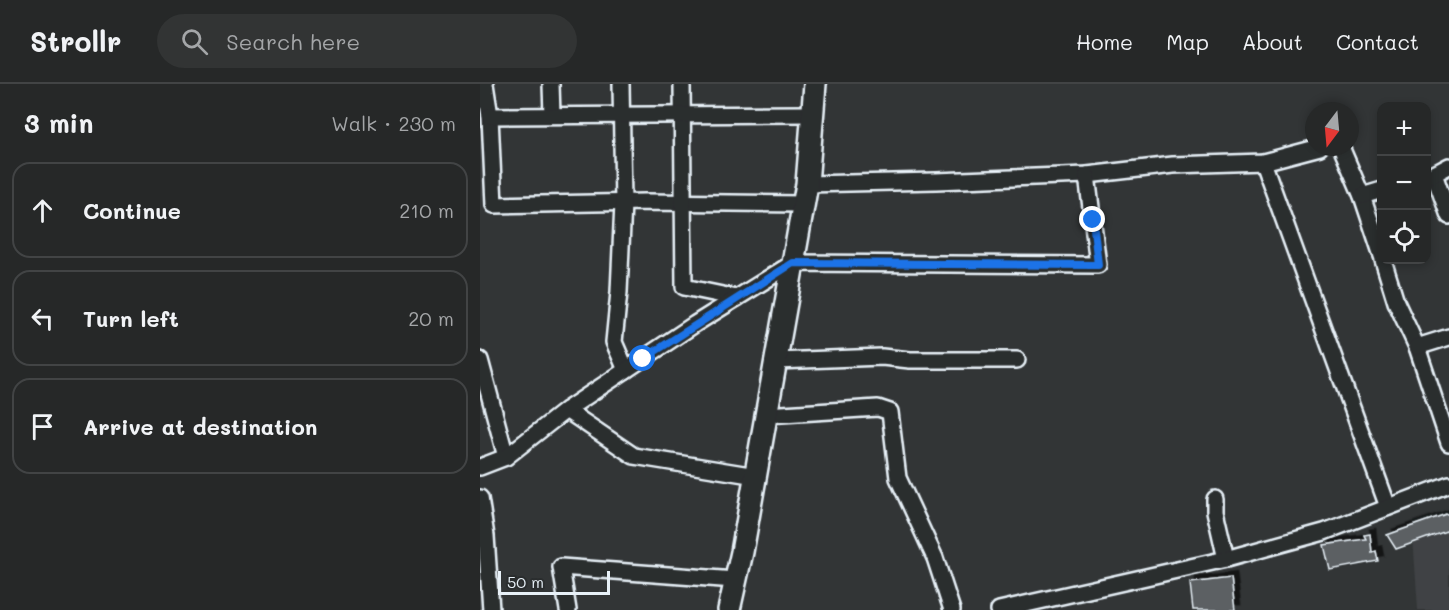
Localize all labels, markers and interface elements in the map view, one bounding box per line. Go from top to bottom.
search box [157,14,577,68]
text: Strollr [30,23,121,59]
icon: search [178,25,211,58]
text: Search here [226,27,360,56]
text: Home [1076,28,1133,55]
text: Map [1166,28,1209,55]
text: About [1242,28,1303,55]
text: Contact [1336,28,1419,55]
north arrow [1305,102,1359,156]
map controls [1377,102,1431,264]
button: + [1377,102,1431,156]
text: 3 min [24,106,93,140]
text: Walk · 230 m [331,110,456,136]
button: − [1377,156,1431,210]
icon: ahead [26,194,59,227]
text: Continue [83,196,181,225]
text: 210 m [399,197,454,223]
route end [1079,206,1105,232]
button: locate [1377,210,1431,264]
icon: left [26,302,59,335]
text: Turn left [83,304,179,333]
text: 20 m [408,305,454,331]
route start [629,345,655,371]
icon: arrive [26,410,59,443]
text: Arrive at destination [83,412,318,441]
scale bar [498,568,610,596]
text: 50 m [507,571,544,592]

